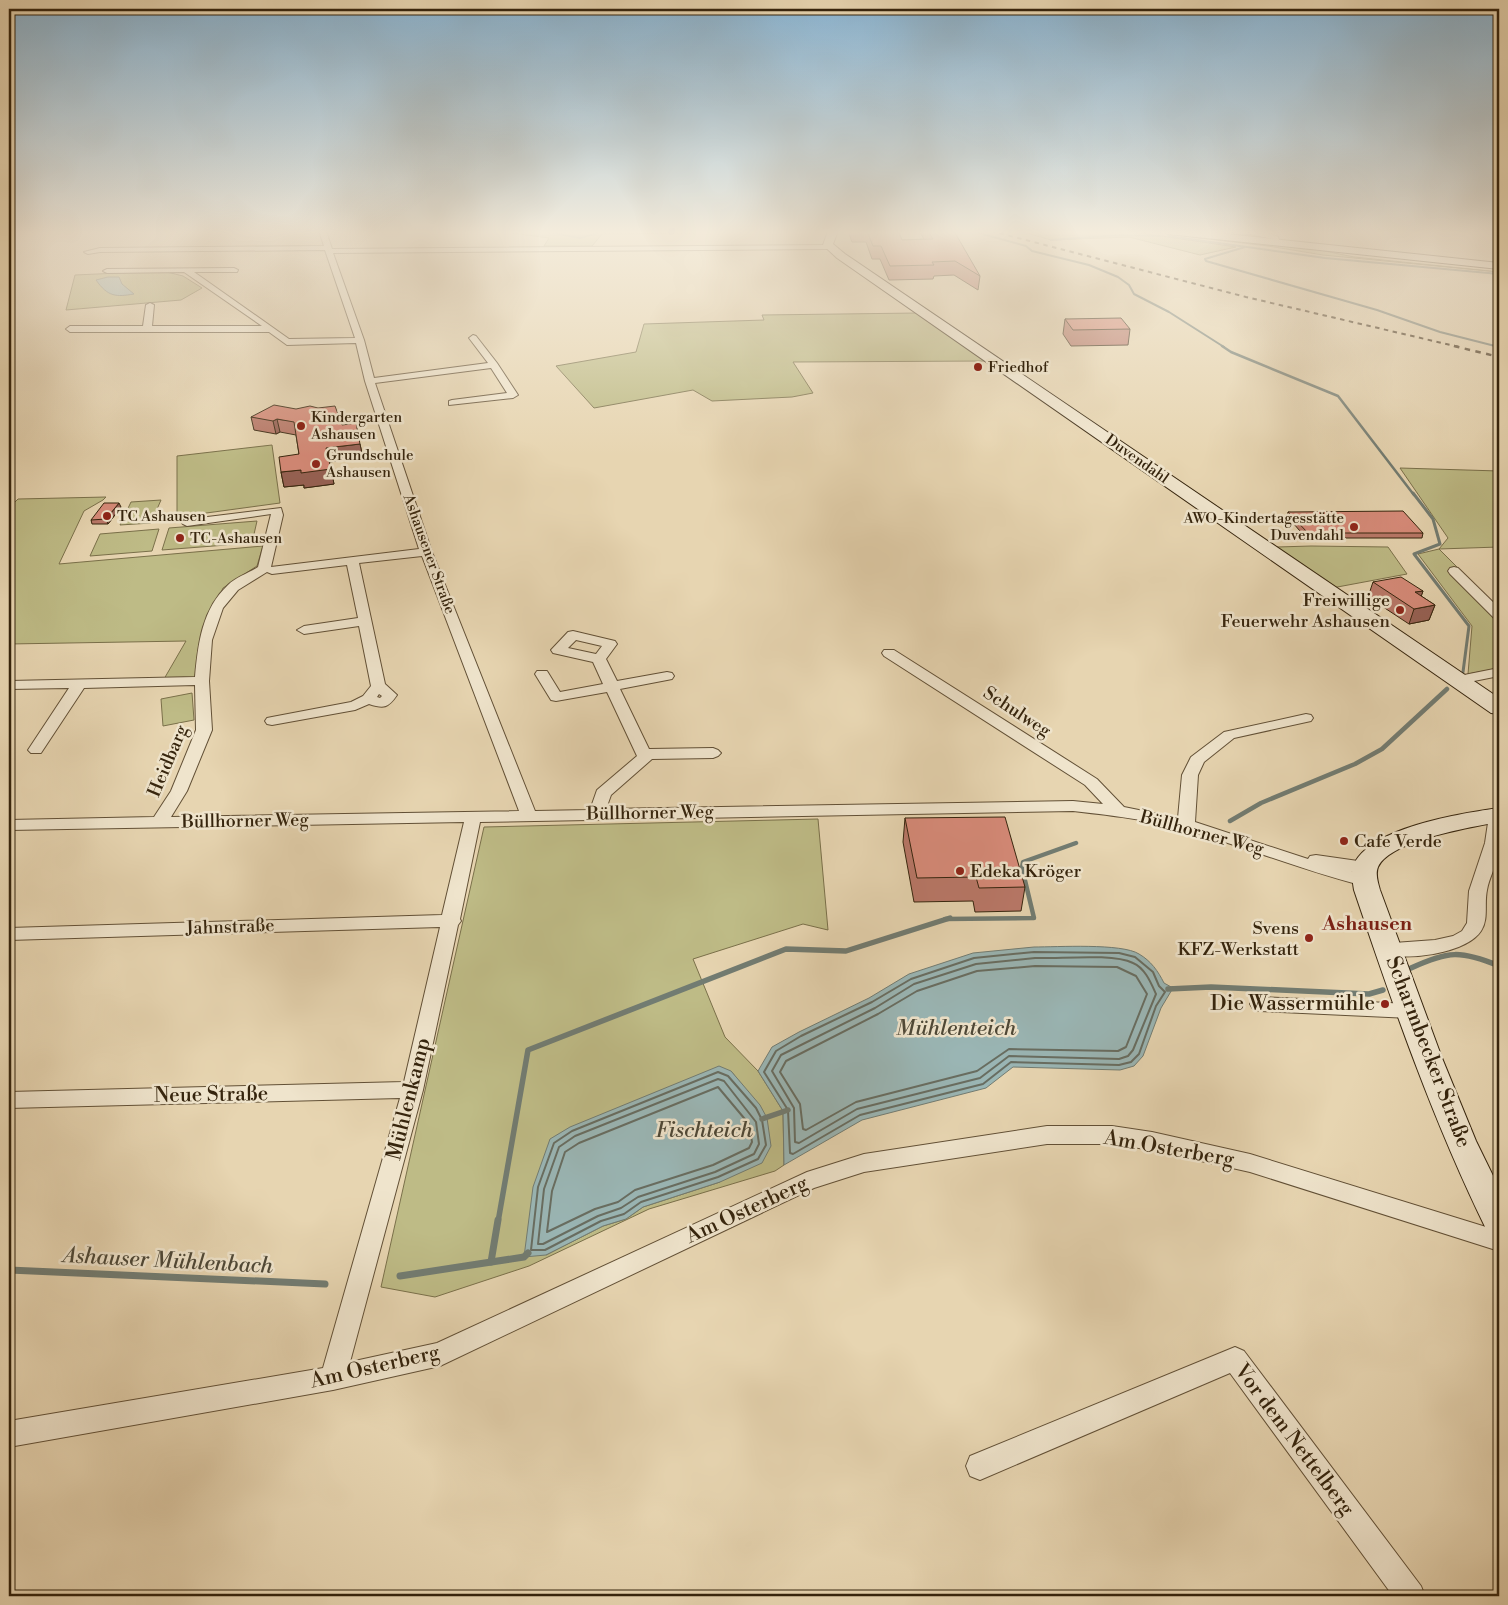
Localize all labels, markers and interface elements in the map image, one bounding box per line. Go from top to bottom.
place label: Friedhof [988,358,1049,377]
marker: Friedhof [972,361,984,373]
place label: Kindergarten Ashausen [310,408,402,444]
marker: Kindergarten Ashausen [295,420,307,432]
street label: Duvendahl [1101,430,1173,488]
place label: Grundschule Ashausen [325,446,414,482]
marker: Grundschule Ashausen [310,458,322,470]
street label: Ashausener Straße [398,491,459,616]
place label: TC Ashausen [117,507,206,526]
place label: AWO-Kindertagesstätte Duvendahl [1183,509,1345,545]
marker: TC Ashausen [101,510,113,522]
marker: AWO-Kindertagesstätte Duvendahl [1348,521,1360,533]
place label: TC-Ashausen [190,529,282,548]
marker: TC-Ashausen [174,532,186,544]
place label: Freiwillige Feuerwehr Ashausen [1221,589,1390,633]
marker: Freiwillige Feuerwehr Ashausen [1394,604,1406,616]
street label: Schulweg [979,682,1056,743]
street label: Heidbarg [143,721,194,800]
street label: Büllhorner Weg [585,800,715,826]
street label: Büllhorner Weg [1137,805,1267,861]
street label: Büllhorner Weg [180,808,310,834]
place label: Cafe Verde [1354,830,1442,853]
marker: Cafe Verde [1338,835,1350,847]
place label: Edeka Kröger [970,860,1082,883]
marker: Edeka Kröger [954,865,966,877]
district label: Ashausen [1321,912,1413,937]
street label: Jahnstraße [184,914,275,940]
place label: Svens KFZ-Werkstatt [1178,917,1300,961]
marker: Svens KFZ-Werkstatt [1303,932,1315,944]
street label: Scharmbecker Straße [1379,953,1477,1151]
place label: Die Wassermühle [1210,991,1375,1017]
marker: Die Wassermühle [1379,998,1391,1010]
water label: Mühlenteich [896,1015,1017,1042]
street label: Mühlenkamp [381,1035,437,1163]
street label: Neue Straße [154,1081,268,1109]
water label: Fischteich [655,1117,754,1144]
street label: Am Osterberg [1101,1125,1236,1173]
street label: Am Osterberg [681,1170,812,1250]
water label: Ashauser Mühlenbach [60,1242,274,1280]
street label: Am Osterberg [307,1339,442,1395]
street label: Vor dem Nettelberg [1228,1358,1360,1521]

